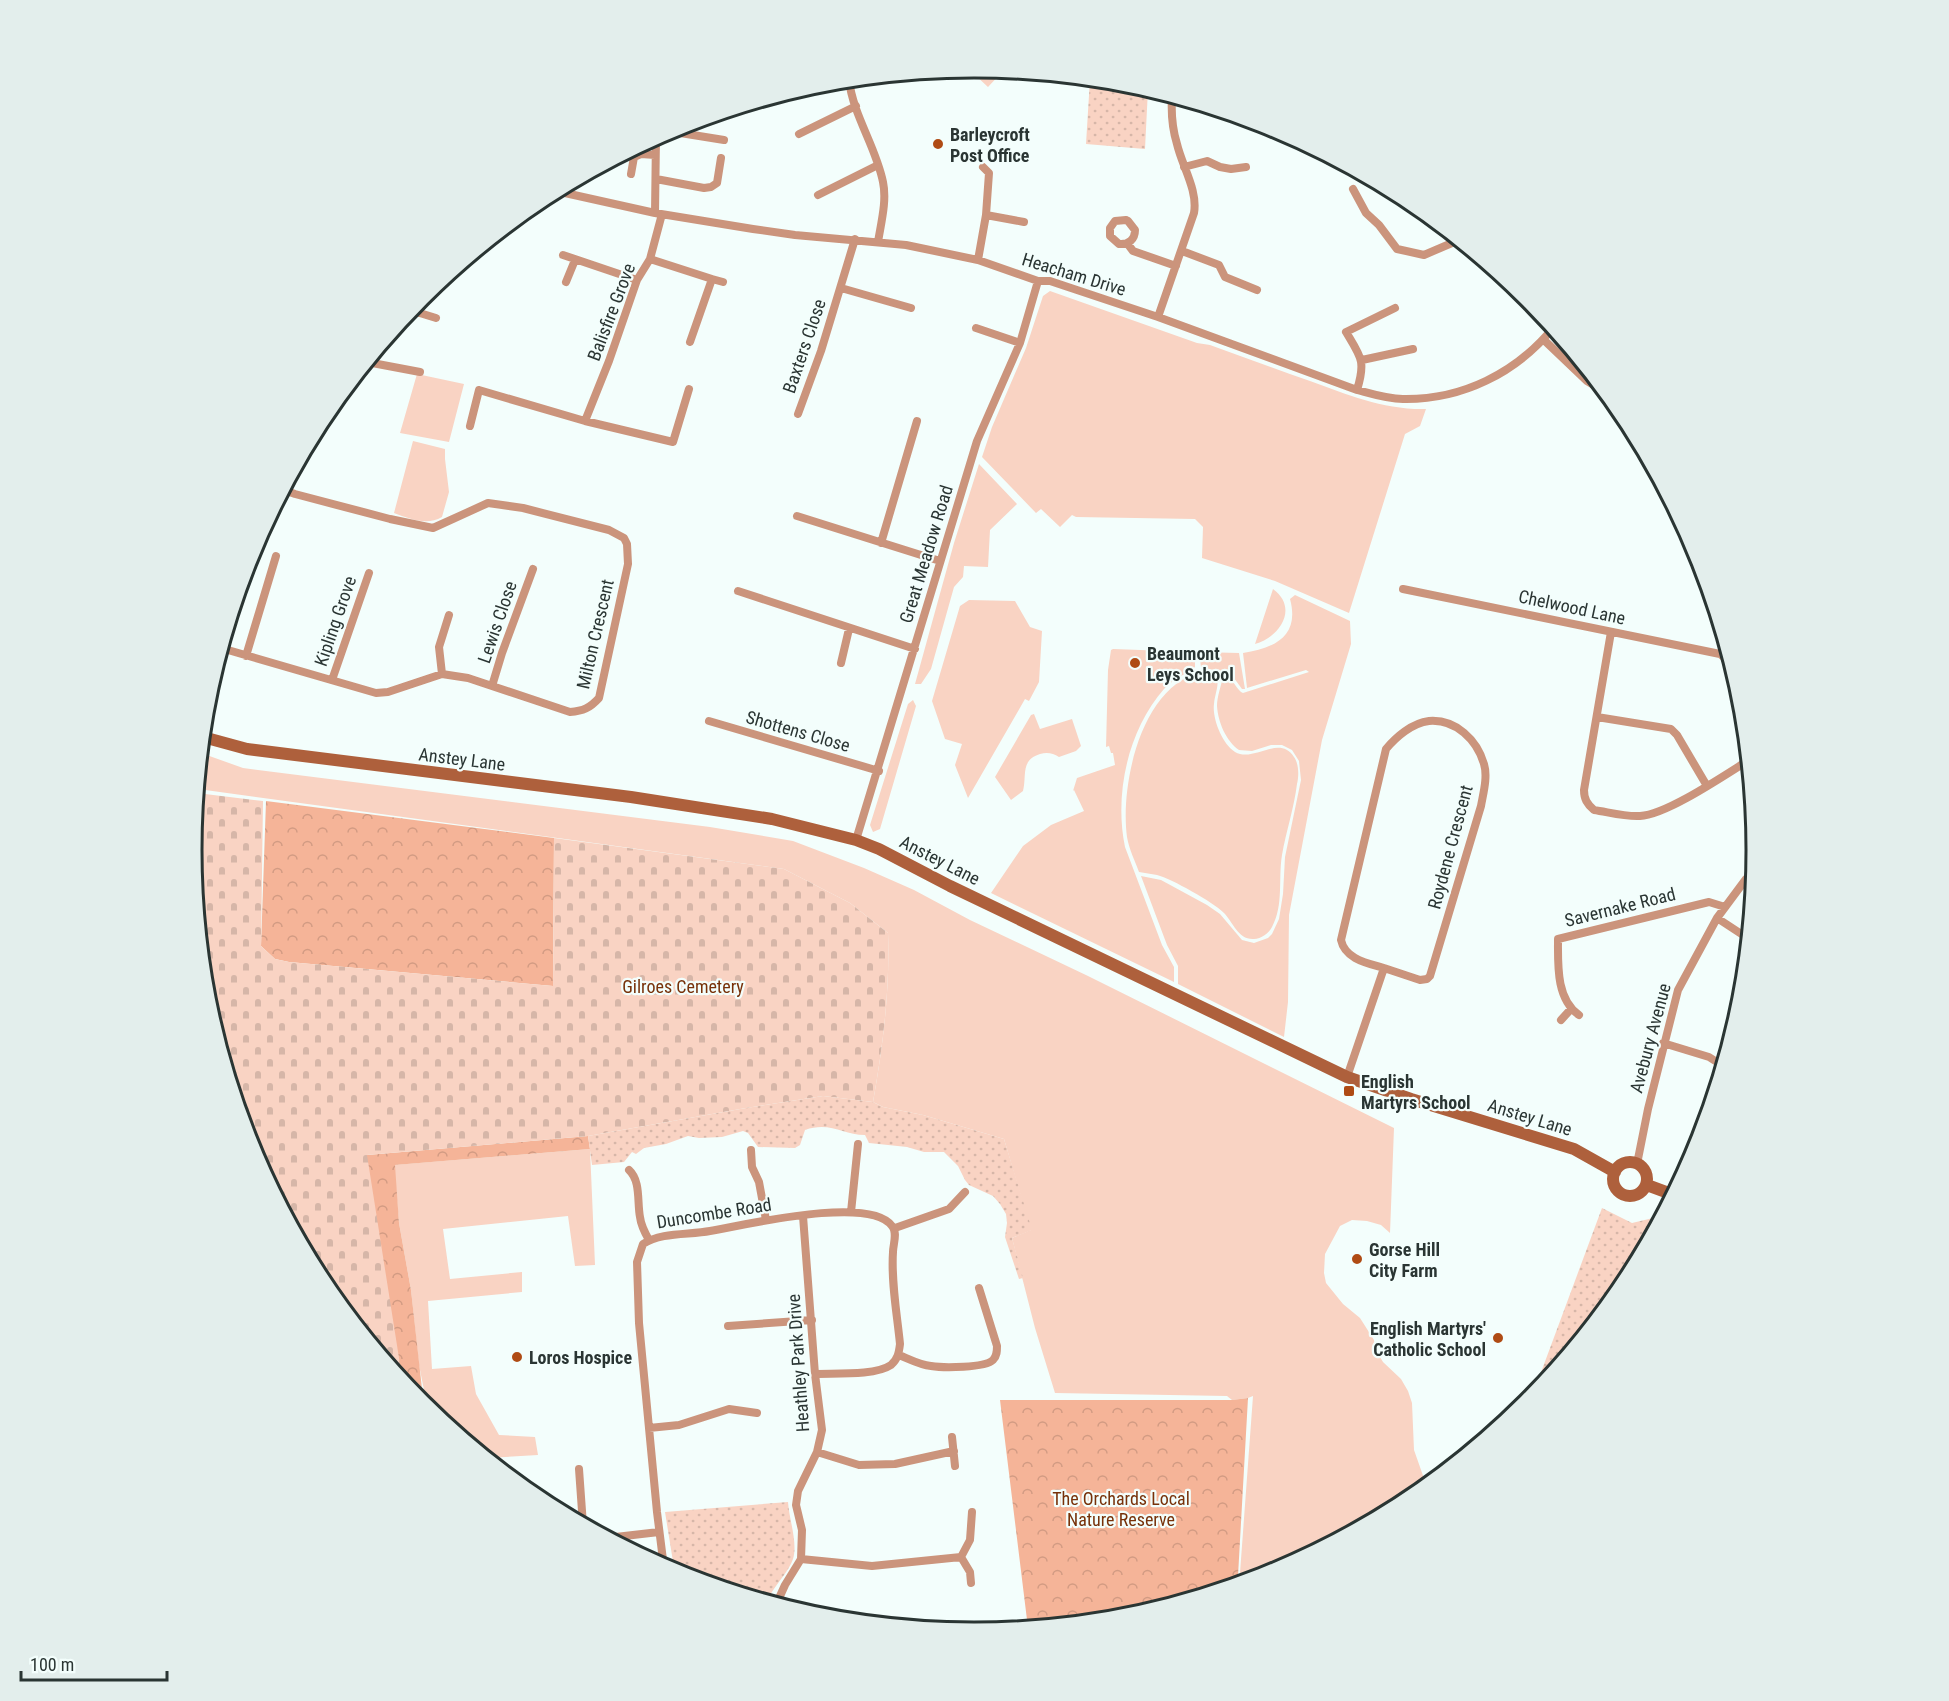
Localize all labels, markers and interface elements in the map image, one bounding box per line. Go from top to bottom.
place label: Barleycroft Post Office [950,124,1030,166]
marker: Barleycroft Post Office [931,137,945,151]
street label: Heacham Drive [1020,248,1128,300]
street label: Balisfire Grove [583,260,639,364]
street label: Baxters Close [778,296,830,396]
street label: Great Meadow Road [895,483,957,625]
street label: Kipling Grove [310,573,360,669]
street label: Milton Crescent [572,577,618,691]
street label: Lewis Close [473,578,521,666]
street label: Chelwood Lane [1517,585,1627,629]
place label: Beaumont Leys School [1147,643,1234,685]
marker: Beaumont Leys School [1128,656,1142,670]
street label: Shottens Close [744,706,852,756]
street label: Anstey Lane [418,743,506,775]
street label: Roydene Crescent [1423,783,1477,911]
street label: Anstey Lane [897,831,983,889]
street label: Savernake Road [1562,883,1678,931]
park label: Gilroes Cemetery [622,976,744,997]
street label: Avebury Avenue [1625,981,1675,1095]
place label: English Martyrs School [1361,1071,1471,1113]
marker: English Martyrs School [1342,1084,1356,1098]
street label: Anstey Lane [1485,1094,1575,1140]
street label: Duncombe Road [655,1194,773,1232]
place label: Gorse Hill City Farm [1369,1239,1440,1281]
marker: Gorse Hill City Farm [1350,1252,1364,1266]
street label: Heathley Park Drive [783,1293,813,1433]
place label: English Martyrs' Catholic School [1370,1318,1486,1360]
marker: English Martyrs' Catholic School [1491,1331,1505,1345]
place label: Loros Hospice [529,1347,632,1368]
marker: Loros Hospice [510,1350,524,1364]
park label: The Orchards Local Nature Reserve [1052,1488,1190,1530]
scale bar [21,1644,166,1682]
text: 100 m [30,1654,74,1675]

